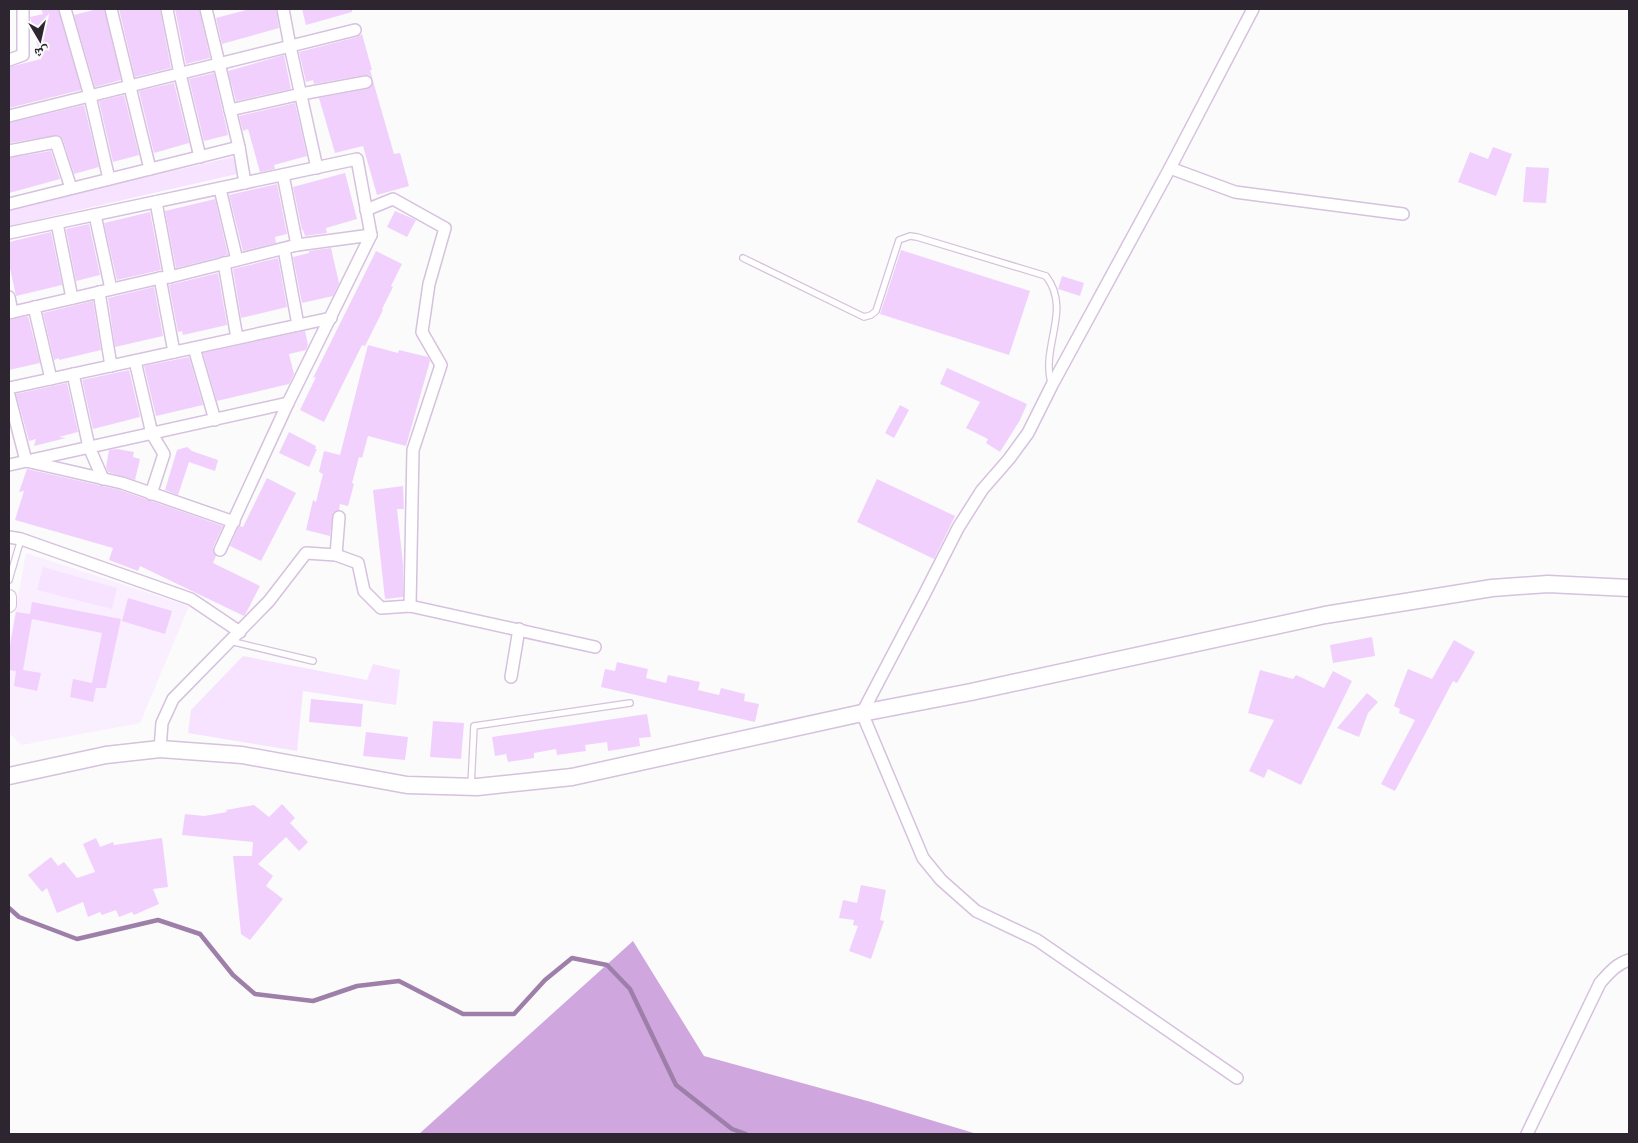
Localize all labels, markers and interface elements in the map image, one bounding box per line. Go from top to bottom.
north arrow [15,15,65,65]
text: ش [33,43,51,63]

